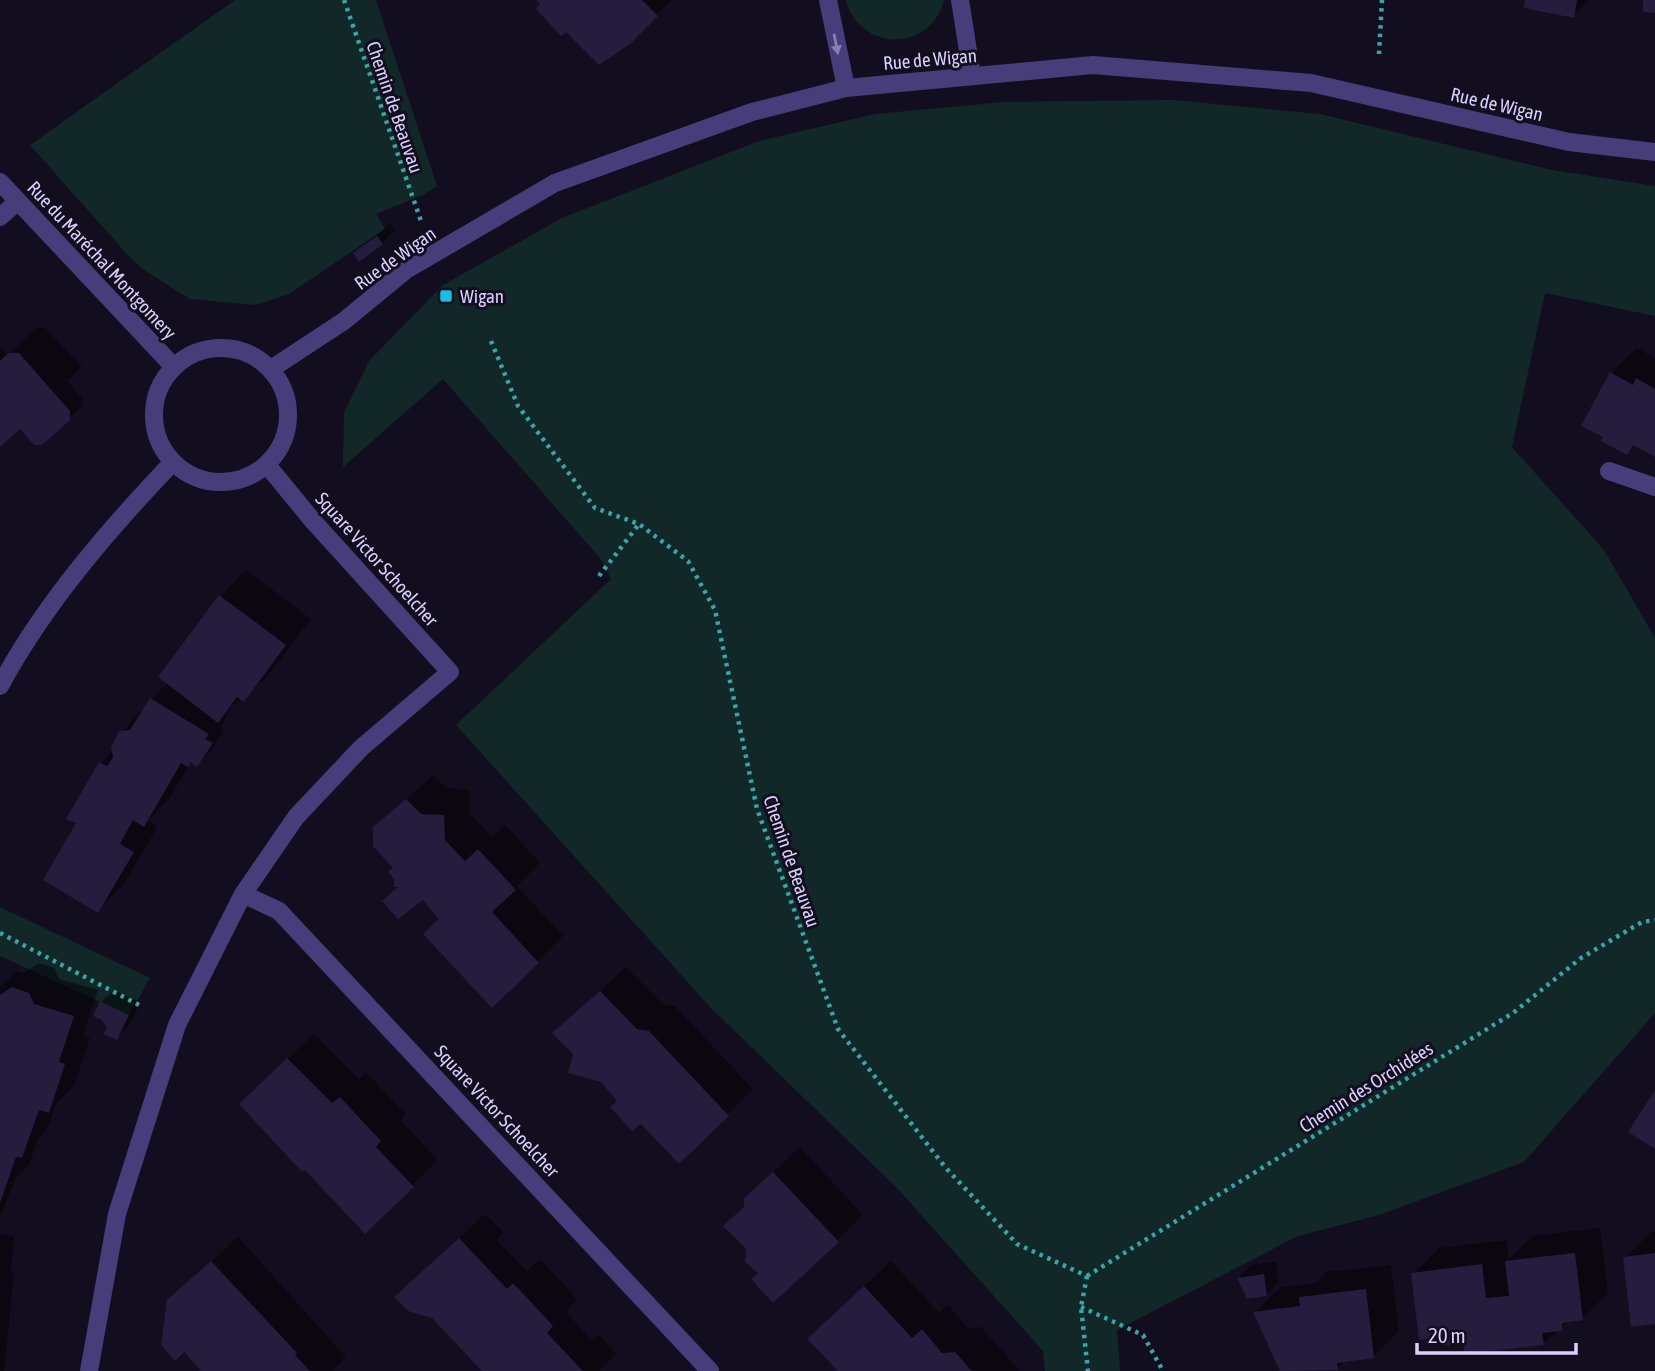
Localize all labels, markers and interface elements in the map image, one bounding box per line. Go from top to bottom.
one-way arrow [831,33,842,55]
street label: Chemin de Beauvau [362,38,428,176]
street label: Rue de Wigan [882,44,978,74]
street label: Rue de Wigan [1449,83,1545,125]
street label: Rue du Maréchal Montgomery [23,176,181,344]
street label: Rue de Wigan [350,222,440,294]
place label: Wigan [460,285,504,307]
marker: Wigan [438,288,454,304]
street label: Square Victor Schoelcher [311,488,443,631]
street label: Chemin de Beauvau [759,792,825,930]
street label: Chemin des Orchidées [1295,1037,1437,1137]
street label: Square Victor Schoelcher [430,1041,564,1182]
scale bar [1417,1312,1576,1356]
text: 20 m [1428,1323,1466,1347]

